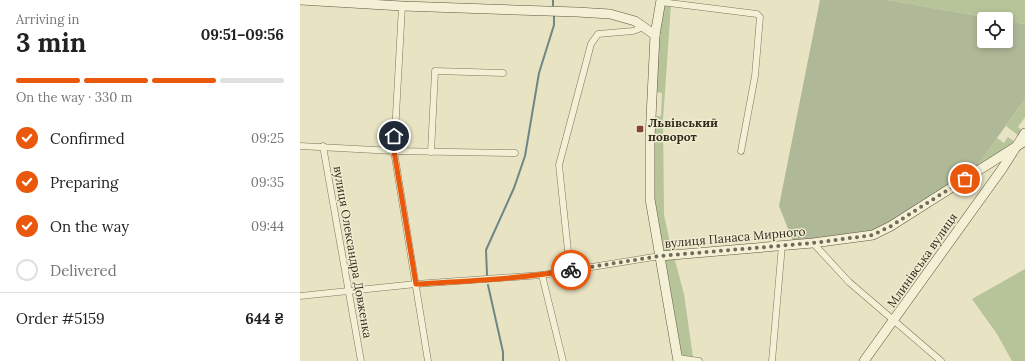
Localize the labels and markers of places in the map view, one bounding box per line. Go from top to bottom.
place label: Львівський поворот [648,115,718,144]
pin [377,119,411,153]
marker: Львівський поворот [635,124,645,134]
pin [948,162,982,196]

